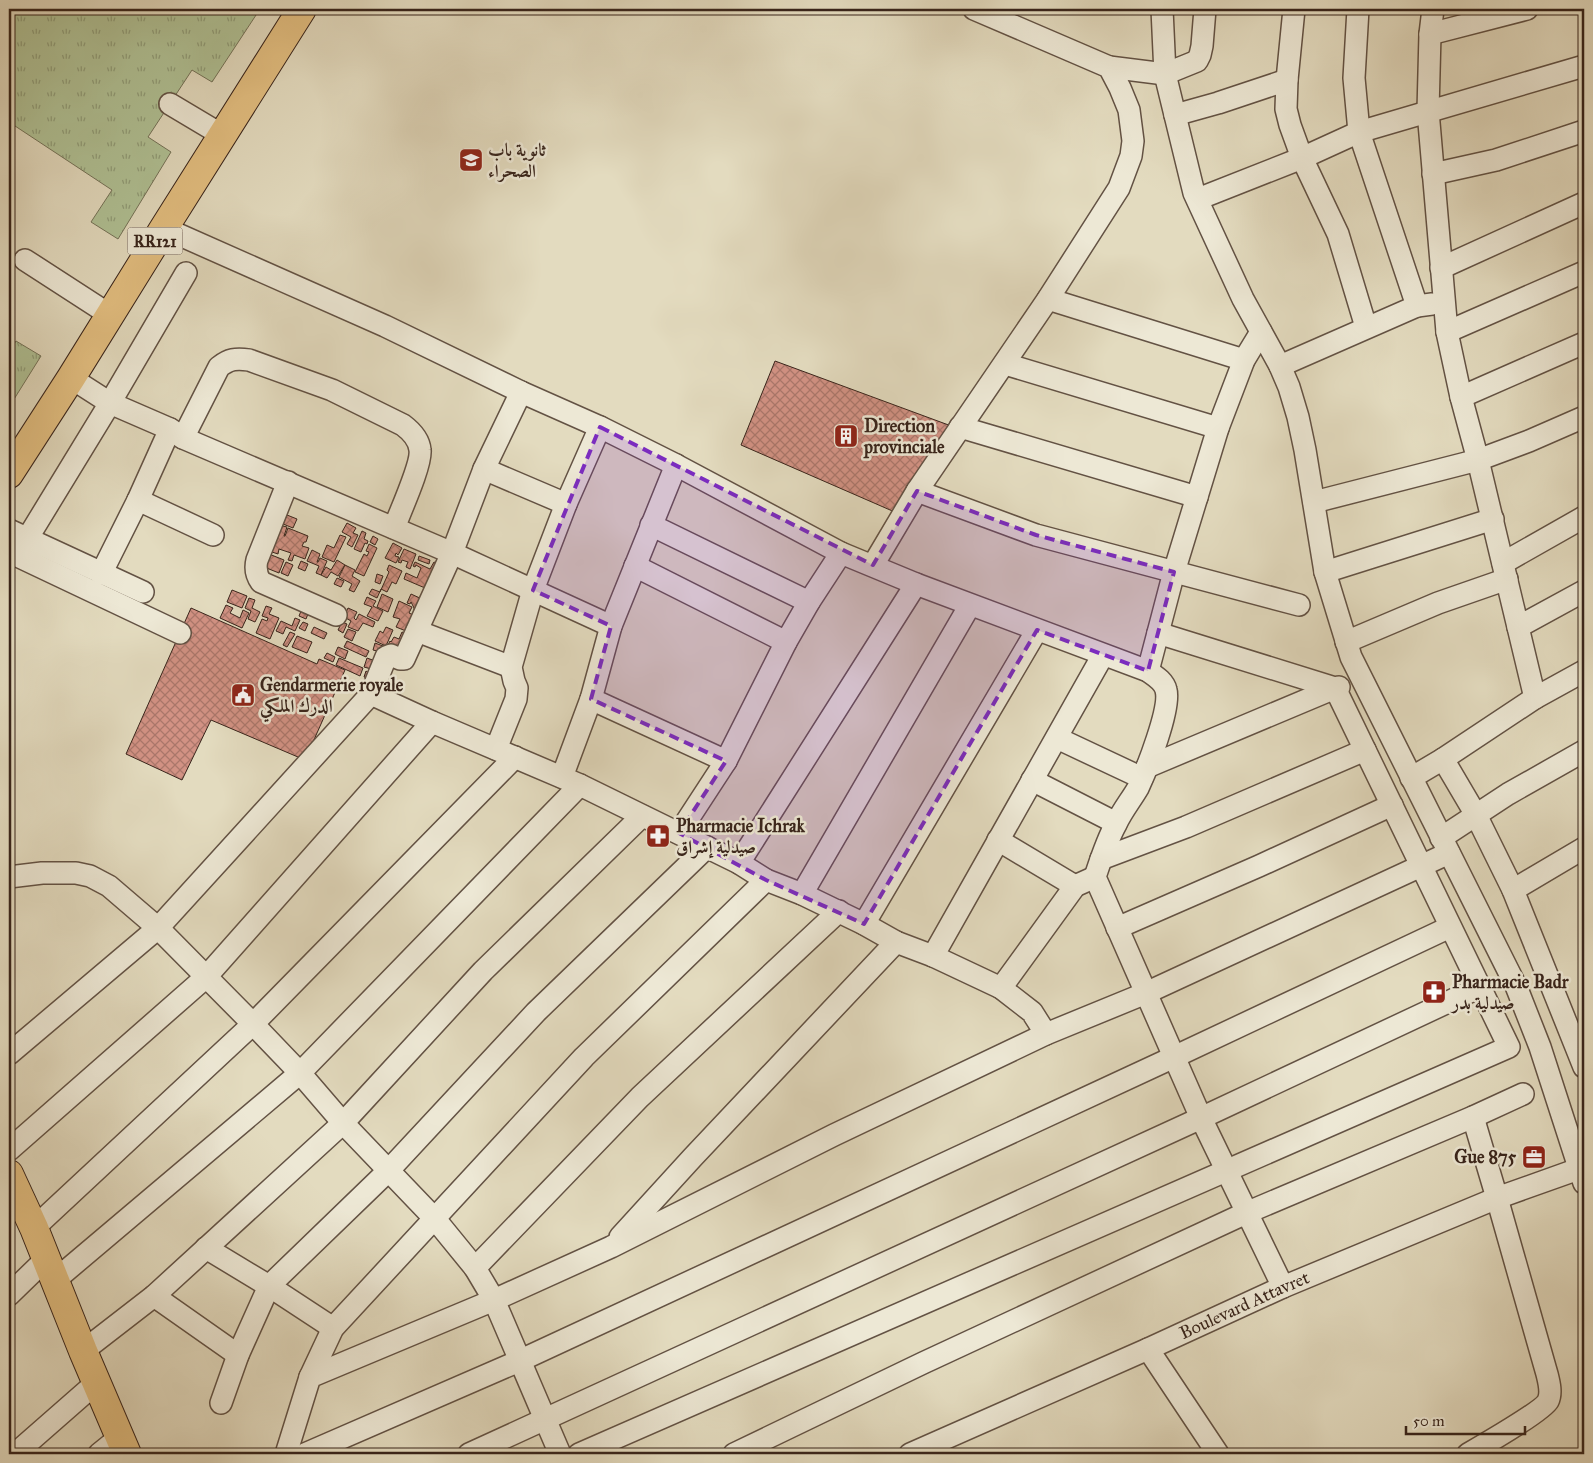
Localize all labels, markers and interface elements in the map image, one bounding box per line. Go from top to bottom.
place label: ثانوية باب الصحراء [488,139,546,183]
school or university icon: ثانوية باب الصحراء [458,147,484,173]
road number: RR121 [128,228,182,255]
place label: Direction provinciale [863,415,945,459]
building icon: Direction provinciale [833,423,859,449]
place label: Gendarmerie royale الدرك الملكي [260,674,404,723]
public building icon: Gendarmerie royale الدرك الملكي [230,682,256,708]
place label: Pharmacie Ichrak صيدلية إشراق [676,815,806,859]
pharmacy icon: Pharmacie Ichrak صيدلية إشراق [645,823,671,849]
place label: Pharmacie Badr صيدلية بدر [1450,971,1570,1014]
pharmacy icon: Pharmacie Badr صيدلية بدر [1421,979,1447,1005]
office icon: Gue 875 [1521,1144,1547,1170]
place label: Gue 875 [1454,1146,1517,1168]
street label: Boulevard Attavret [1176,1266,1313,1344]
scale bar [1406,1403,1524,1435]
text: 50 m [1413,1412,1445,1430]

